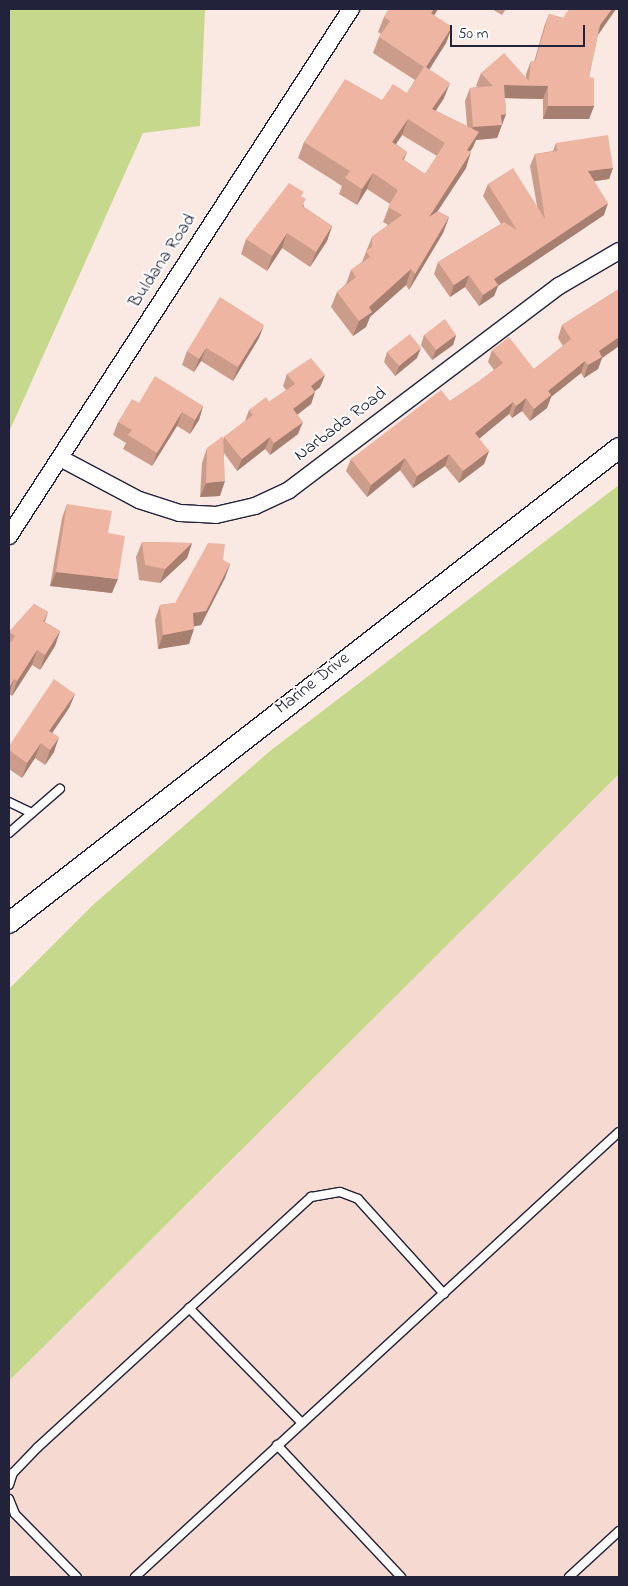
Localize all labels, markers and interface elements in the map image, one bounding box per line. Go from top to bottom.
scale bar [453,15,588,47]
text: 50 m [458,23,488,45]
street label: Buldana Road [125,210,201,312]
street label: Narbada Road [291,383,391,467]
street label: Marine Drive [271,648,355,720]

